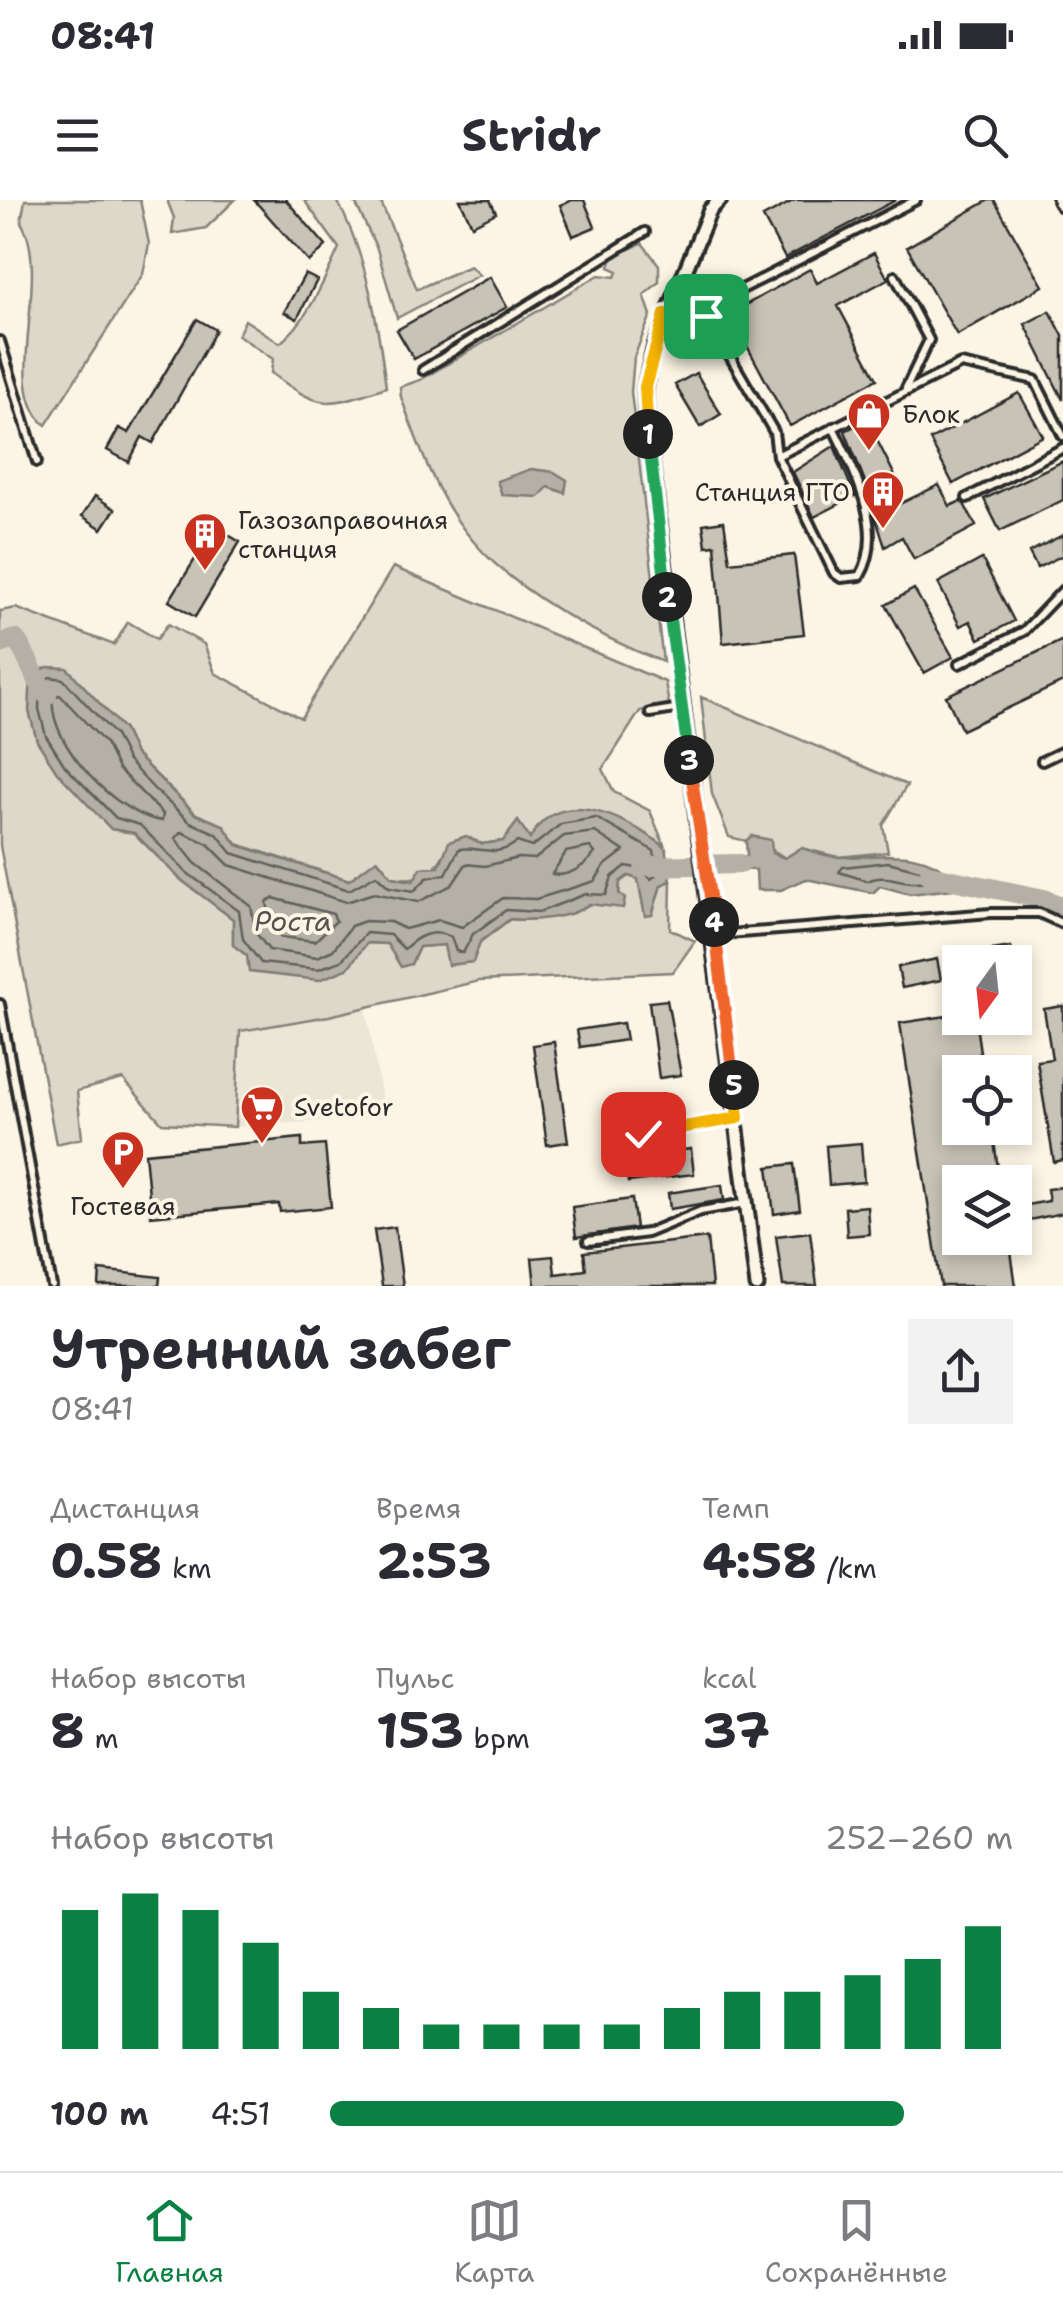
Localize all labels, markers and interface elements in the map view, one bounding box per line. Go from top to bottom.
text: 08:41 [50,10,155,61]
text: Stridr [462,105,601,165]
icon: menu [50,108,105,163]
icon: search [958,108,1013,163]
pin [664,274,749,359]
icon: arrive [679,289,734,344]
shop icon: Блок [846,391,892,452]
place label: Блок [902,397,960,431]
pin: 1 [623,409,673,459]
text: 1 [642,415,654,453]
building icon: Станция ГТО [860,469,906,530]
place label: Станция ГТО [695,475,850,509]
place label: Газозаправочная станция [238,503,448,566]
building icon: Газозаправочная станция [182,511,228,572]
pin: 2 [642,572,692,622]
text: 2 [657,578,677,616]
pin: 3 [664,735,714,785]
text: 3 [679,741,699,779]
pin: 4 [689,897,739,947]
water label: Роста [254,902,332,940]
text: 4 [704,903,724,941]
north arrow [942,945,1032,1035]
map controls [942,945,1032,1255]
button: locate [942,1055,1032,1145]
pin: 5 [709,1060,759,1110]
text: 5 [725,1066,743,1104]
supermarket icon: Svetofor [239,1084,285,1145]
place label: Svetofor [294,1090,394,1124]
pin [601,1092,686,1177]
icon: check [616,1107,671,1162]
parking icon: Гостевая [100,1129,146,1190]
button: layers [942,1165,1032,1255]
place label: Гостевая [70,1189,176,1223]
text: Утренний забег [50,1312,511,1386]
button: share [908,1319,1013,1424]
text: 08:41 [50,1387,134,1430]
text: Дистанция [50,1489,200,1527]
text: Время [376,1489,461,1527]
text: Темп [702,1489,770,1527]
text: 0.58 [50,1527,162,1594]
text: 2:53 [376,1527,492,1594]
text: 4:58 [702,1527,817,1594]
text: km [162,1549,212,1587]
text: /km [817,1549,877,1587]
text: Набор высоты [50,1659,246,1697]
text: Пульс [376,1659,455,1697]
text: kcal [702,1659,756,1697]
text: 8 [50,1697,85,1764]
text: 153 [376,1697,464,1764]
text: 37 [702,1697,770,1764]
text: m [85,1719,119,1757]
text: bpm [464,1719,530,1757]
text: Набор высоты [50,1816,275,1859]
text: 252–260 m [825,1816,1013,1859]
text: 100 m [50,2092,149,2135]
text: 4:51 [210,2092,271,2135]
tab: Главная [115,2193,224,2291]
tab: Карта [454,2193,534,2291]
tab: Сохранённые [765,2193,948,2291]

